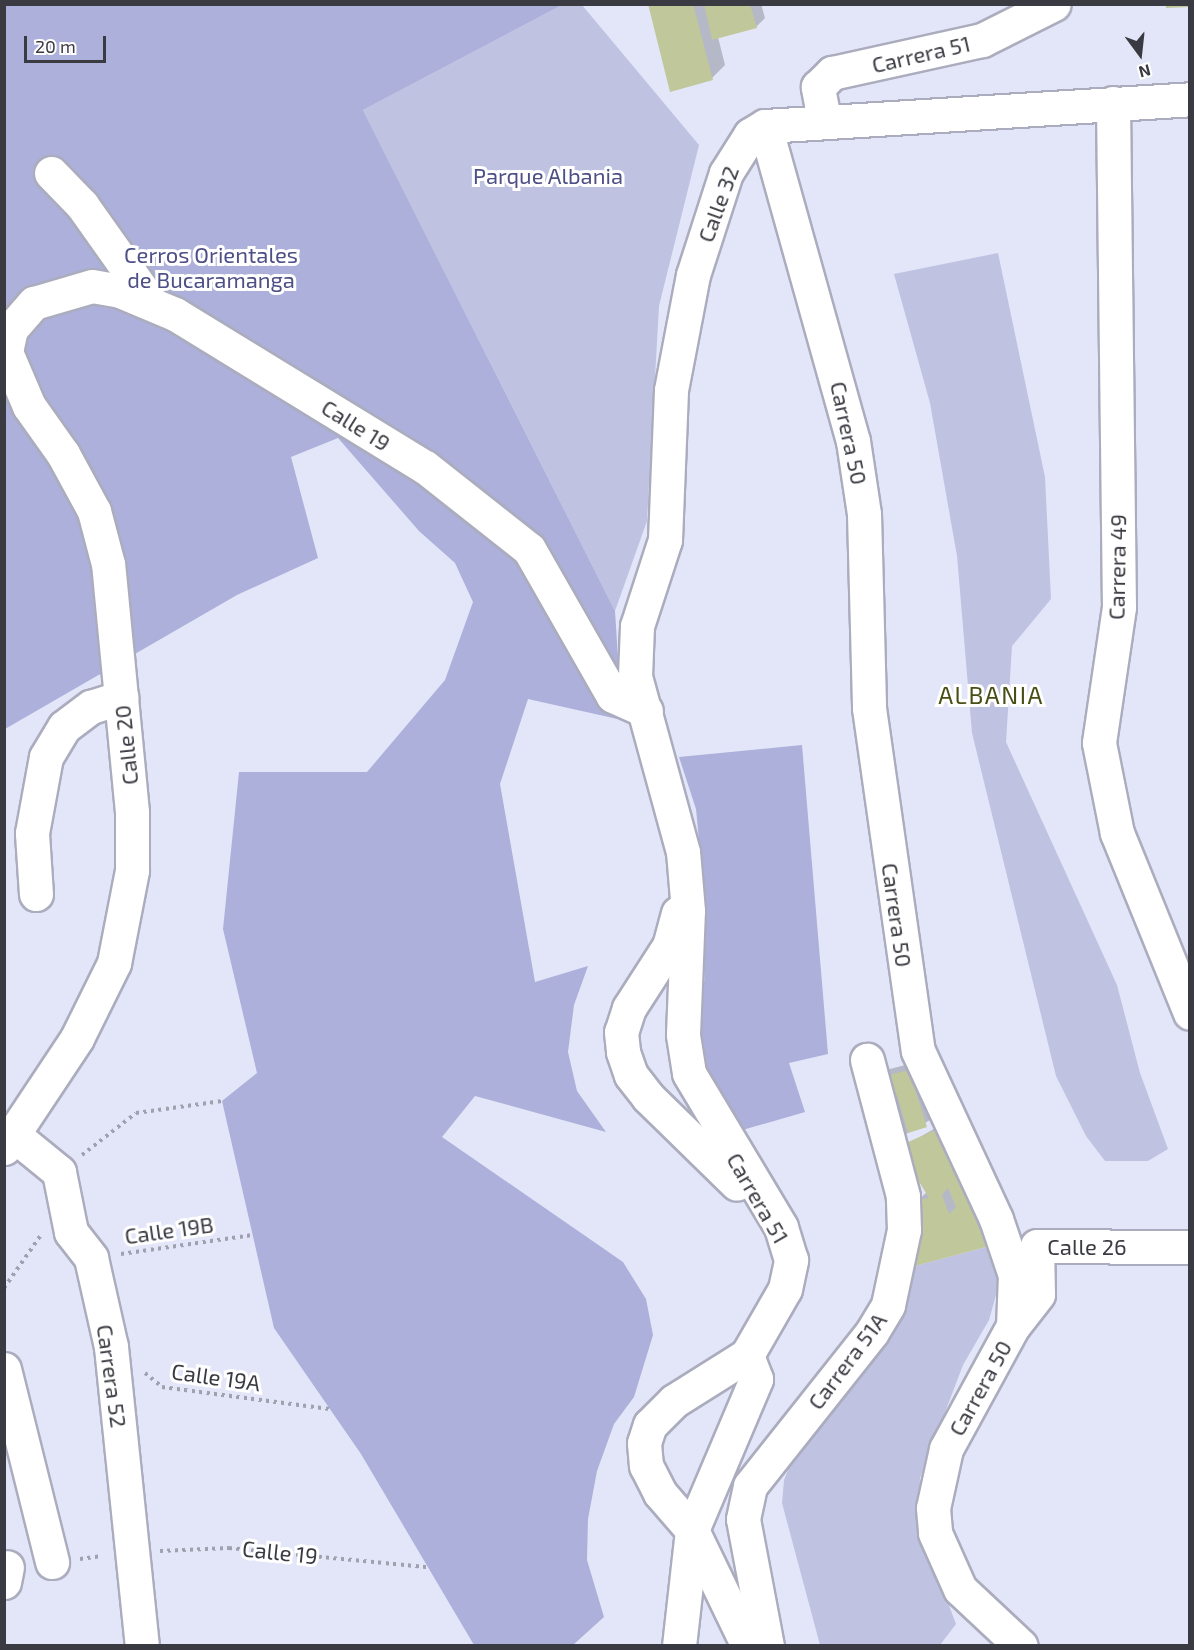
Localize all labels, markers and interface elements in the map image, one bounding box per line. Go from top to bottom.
scale bar [27,24,110,62]
north arrow [1110,24,1170,84]
street label: Carrera 51 [869,30,973,78]
text: 20 m [35,35,76,57]
text: N [1137,61,1153,83]
street label: Calle 32 [692,162,744,246]
park label: Parque Albania [473,163,623,189]
park label: Cerros Orientales de Bucaramanga [124,241,298,292]
street label: Carrera 50 [825,379,873,487]
street label: Calle 19 [317,394,395,456]
street label: Carrera 49 [1103,514,1131,620]
district label: ALBANIA [938,681,1044,709]
street label: Calle 20 [109,704,143,786]
street label: Carrera 50 [877,861,917,969]
street label: Carrera 51 [722,1148,794,1248]
street label: Calle 19B [123,1211,215,1249]
street label: Calle 26 [1047,1234,1127,1260]
street label: Carrera 51A [802,1308,892,1414]
street label: Carrera 52 [92,1323,132,1429]
street label: Carrera 50 [943,1336,1017,1440]
street label: Calle 19A [170,1358,262,1396]
street label: Calle 19 [241,1535,319,1569]

